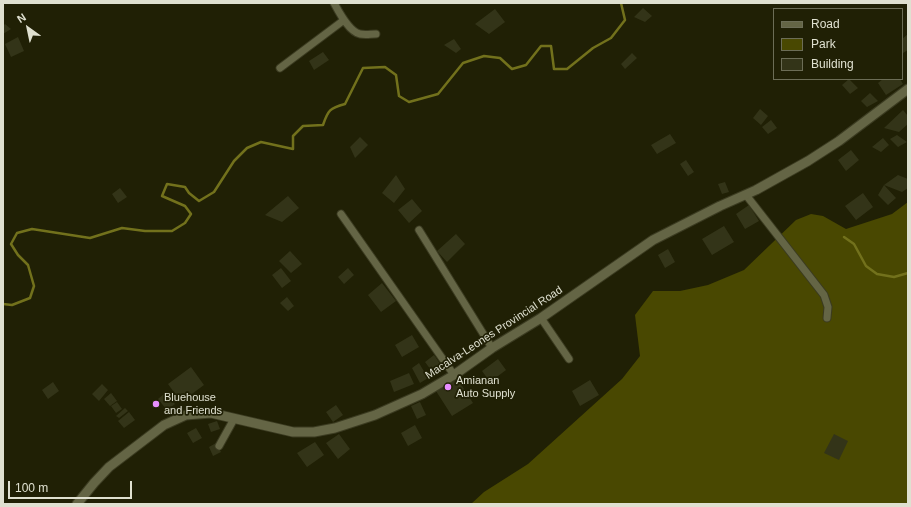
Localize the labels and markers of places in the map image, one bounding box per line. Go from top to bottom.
place label: Amianan Auto Supply [456,374,515,400]
marker: Amianan Auto Supply [443,382,453,392]
place label: Bluehouse and Friends [164,391,222,417]
marker: Bluehouse and Friends [151,399,161,409]

